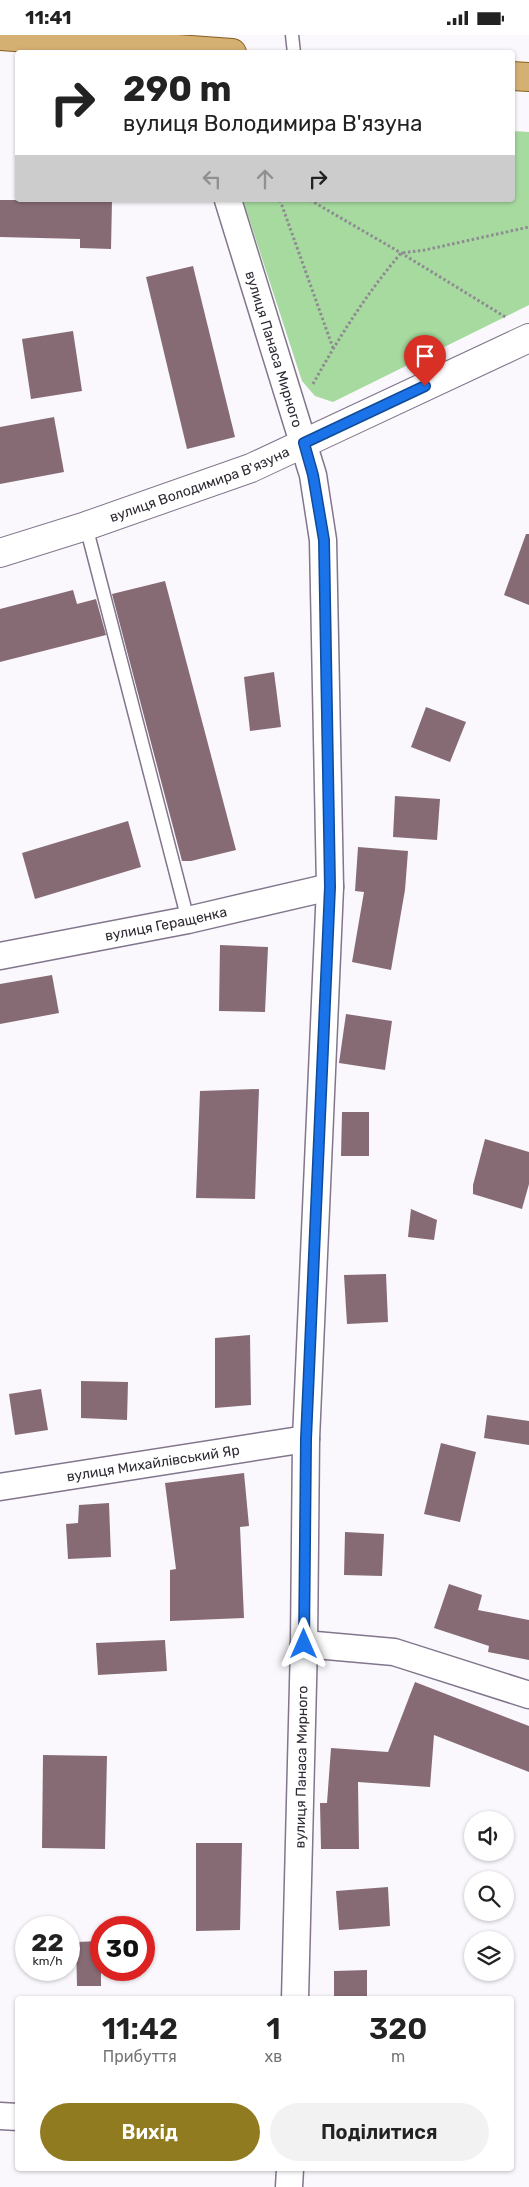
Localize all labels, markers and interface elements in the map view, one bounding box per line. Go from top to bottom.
text: 11:41 [25,6,71,29]
text: 290 m [123,68,232,110]
icon: right [40,70,105,135]
text: вулиця Володимира В'язуна [123,110,422,137]
icon: left [198,165,226,193]
icon: ahead [251,165,279,193]
icon: right [304,165,332,193]
street label: вулиця Панаса Мирного [241,269,306,430]
pin [404,335,446,386]
icon: arrive [411,342,439,370]
street label: вулиця Володимира В'язуна [107,443,292,526]
street label: вулиця Геращенка [104,903,229,945]
street label: вулиця Михайлівський Яр [66,1442,241,1485]
position arrow [277,1617,329,1669]
street label: вулиця Панаса Мирного [292,1685,311,1849]
map controls [464,1811,514,1981]
button: sound [464,1811,514,1861]
button: search [464,1871,514,1921]
speed limit sign: 30 [90,1916,155,1981]
text: 22 [31,1928,64,1957]
button: layers [464,1931,514,1981]
text: km/h [33,1954,62,1968]
text: 11:42 [102,2011,178,2047]
text: 1 [266,2011,281,2047]
text: 320 [369,2011,427,2047]
text: Прибуття [103,2047,177,2066]
text: хв [265,2047,282,2066]
text: m [391,2047,405,2066]
button: Вихід [40,2103,260,2161]
button: Поділитися [270,2103,489,2161]

